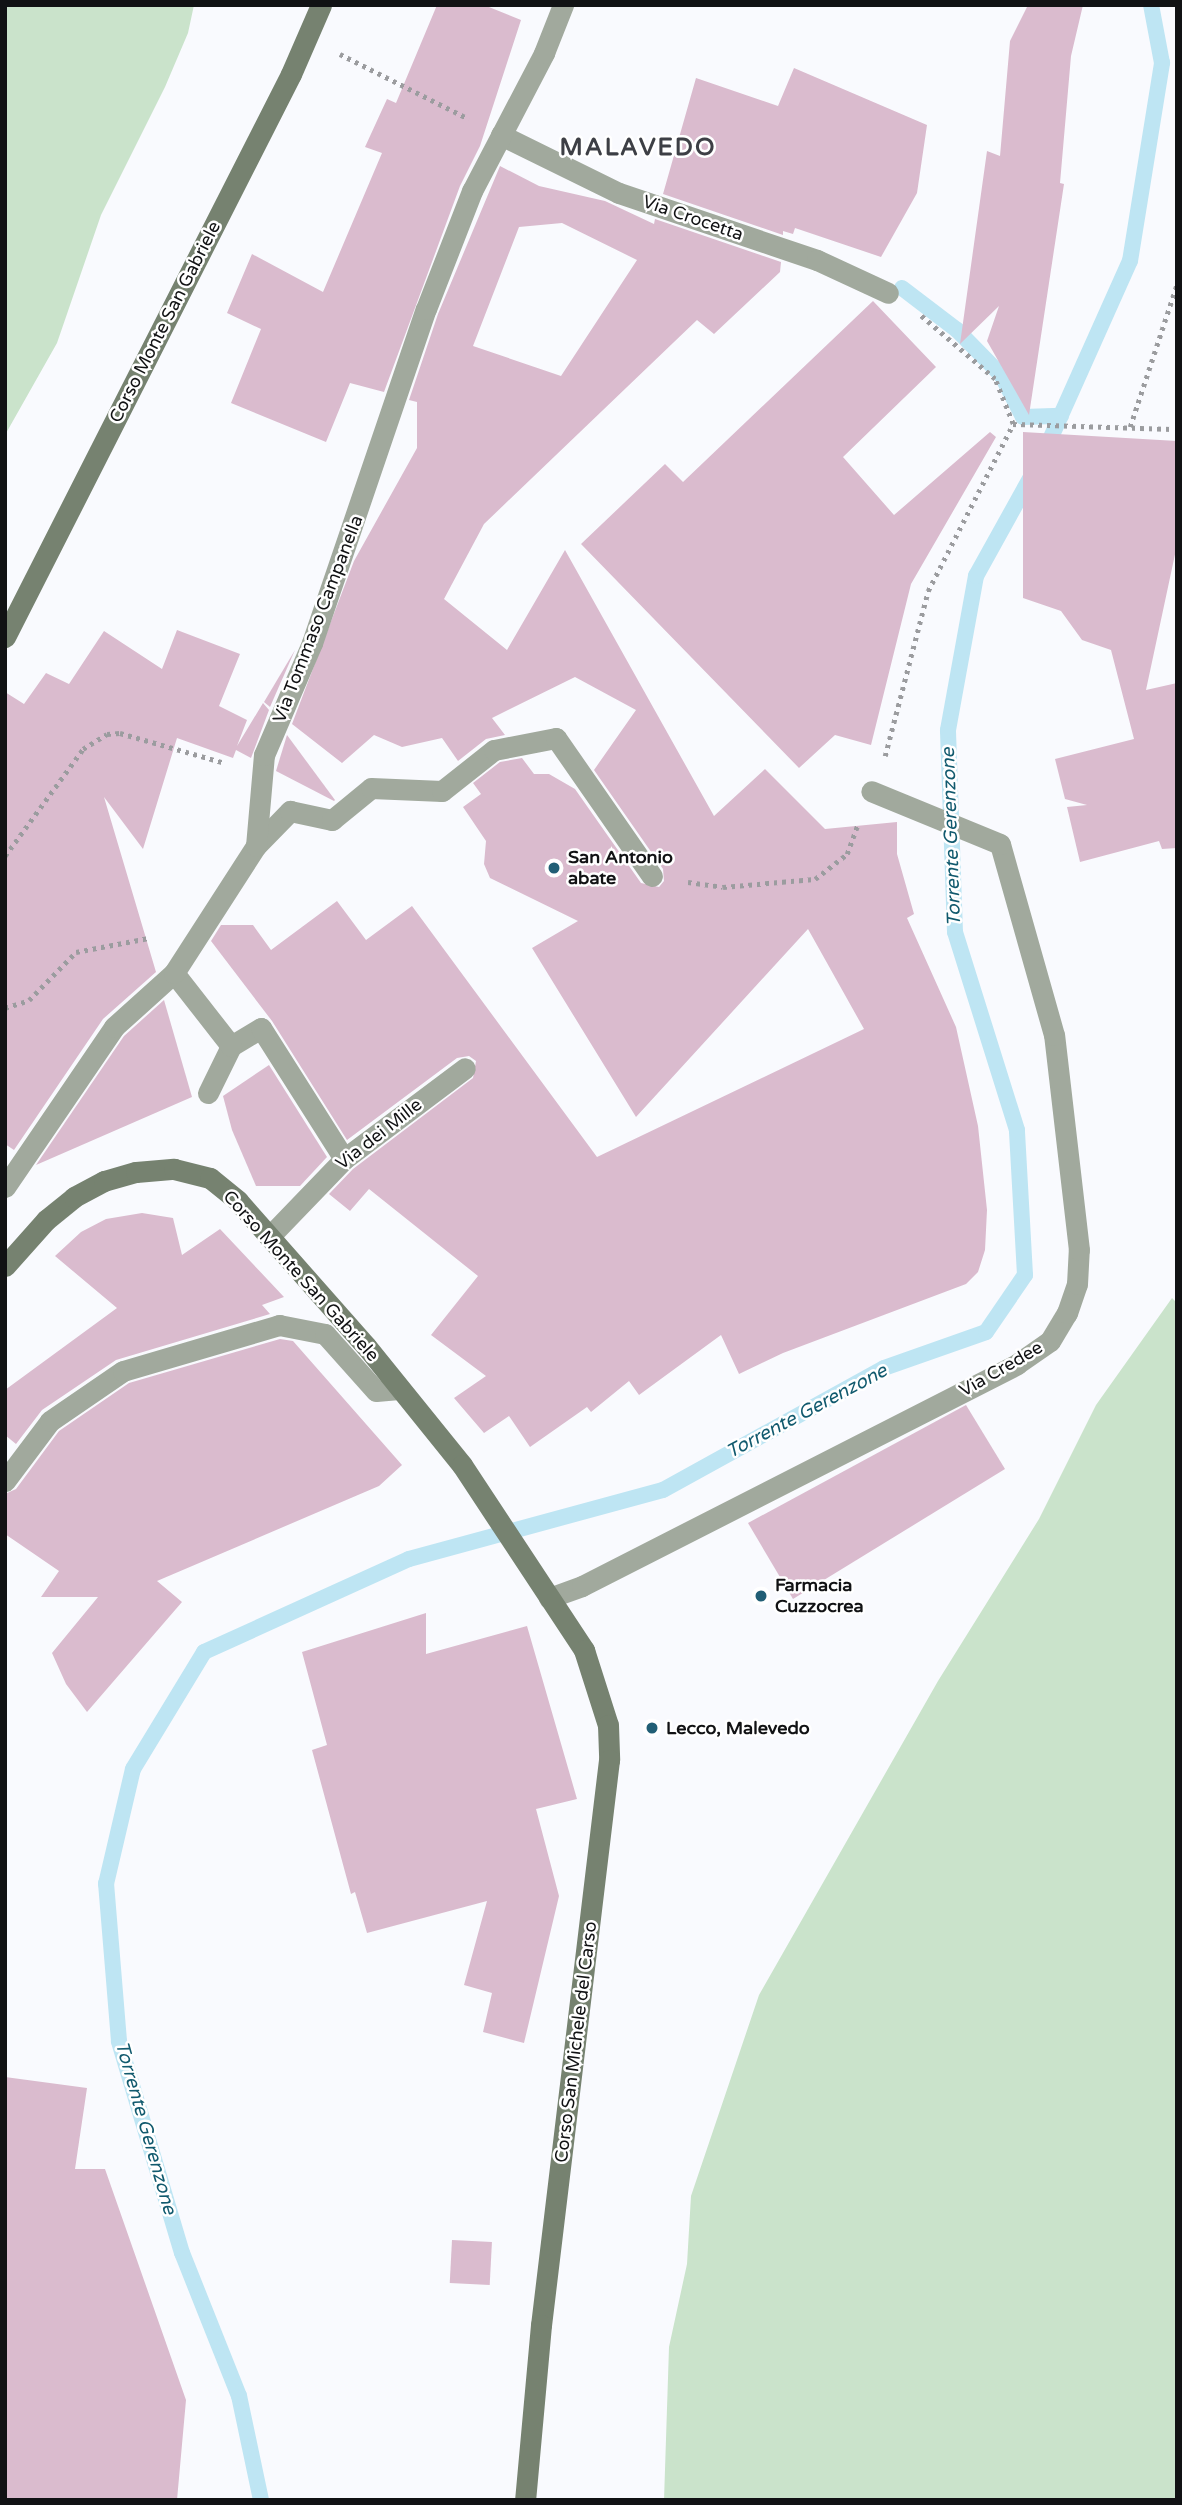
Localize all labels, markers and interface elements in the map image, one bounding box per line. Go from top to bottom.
district label: MALAVEDO [561,134,715,162]
street label: Via Crocetta [640,191,746,245]
street label: Corso Monte San Gabriele [105,218,225,426]
street label: Via Tommaso Campanella [268,512,368,726]
water label: Torrente Gerenzone [937,747,967,927]
place label: San Antonio abate [568,847,673,890]
marker: San Antonio abate [546,860,562,876]
street label: Via dei Mille [332,1094,426,1174]
street label: Corso Monte San Gabriele [218,1186,384,1366]
street label: Via Credee [956,1337,1046,1401]
water label: Torrente Gerenzone [723,1360,891,1464]
place label: Farmacia Cuzzocrea [775,1575,864,1618]
marker: Farmacia Cuzzocrea [753,1588,769,1604]
place label: Lecco, Malevedo [666,1717,810,1739]
marker: Lecco, Malevedo [644,1720,660,1736]
street label: Corso San Michele del Carso [550,1920,602,2164]
water label: Torrente Gerenzone [109,2039,181,2217]

